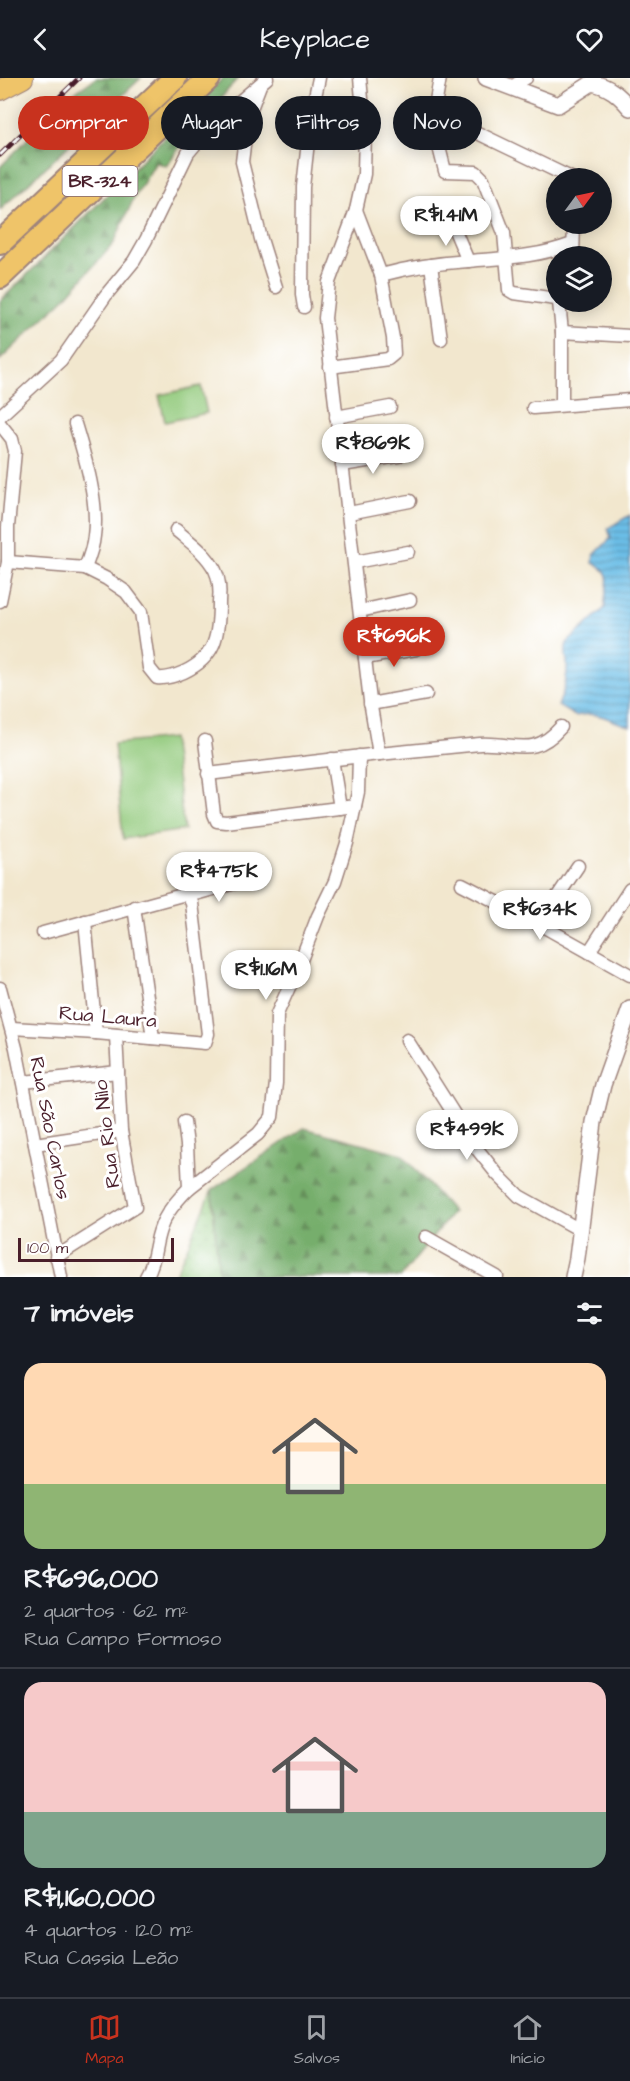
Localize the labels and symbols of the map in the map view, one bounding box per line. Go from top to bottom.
road number: BR-324 [63,166,138,196]
north arrow [546,168,612,234]
pin: R$1.41M [391,196,501,247]
pin: R$869K [324,424,422,475]
pin: R$696K [345,617,443,668]
pin: R$475K [170,852,268,903]
pin: R$634K [491,890,589,941]
pin: R$1.16M [211,950,321,1001]
street label: Rua Laura [58,999,158,1035]
street label: Rua São Carlos [22,1055,78,1202]
street label: Rua Rio Nilo [86,1078,128,1190]
pin: R$499K [418,1110,516,1161]
scale bar [18,1235,174,1262]

